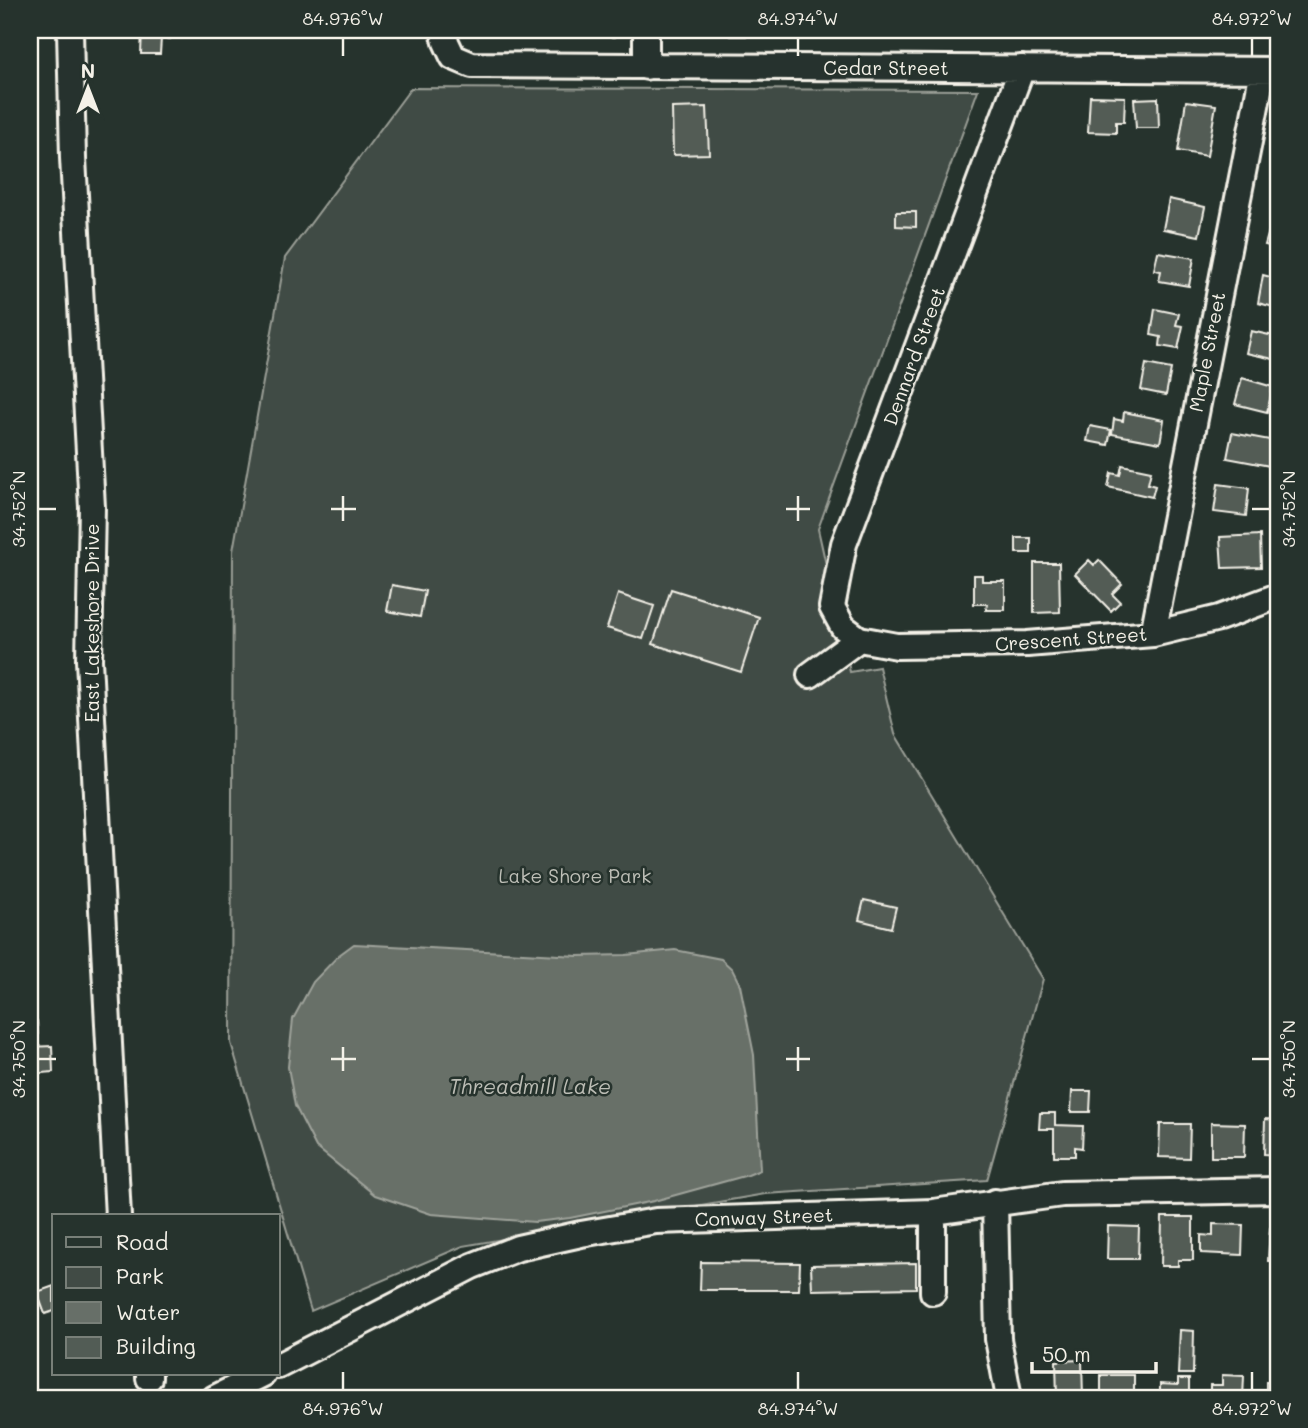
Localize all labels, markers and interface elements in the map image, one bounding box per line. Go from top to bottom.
text: 84.976°W [302,6,384,30]
text: 84.974°W [758,6,838,30]
text: 84.972°W [1212,6,1292,30]
north arrow [52,52,122,122]
street label: Cedar Street [823,55,949,80]
text: N [81,58,95,83]
street label: Dennard Street [877,283,950,429]
street label: Maple Street [1183,290,1230,414]
text: 34.752°N [6,470,30,548]
text: 34.752°N [1276,470,1300,548]
street label: East Lakeshore Drive [79,524,104,722]
street label: Crescent Street [994,621,1148,656]
park label: Lake Shore Park [499,863,651,888]
text: 34.750°N [6,1020,30,1098]
text: 34.750°N [1276,1020,1300,1098]
water label: Threadmill Lake [449,1072,611,1099]
street label: Conway Street [694,1202,834,1231]
legend [52,1214,280,1376]
text: Road [116,1228,168,1255]
text: Park [116,1262,164,1289]
text: Water [116,1298,180,1325]
scale bar [1032,1330,1156,1374]
text: Building [116,1332,196,1359]
text: 50 m [1042,1340,1091,1367]
text: 84.976°W [302,1396,384,1420]
text: 84.974°W [758,1396,838,1420]
text: 84.972°W [1212,1396,1292,1420]

